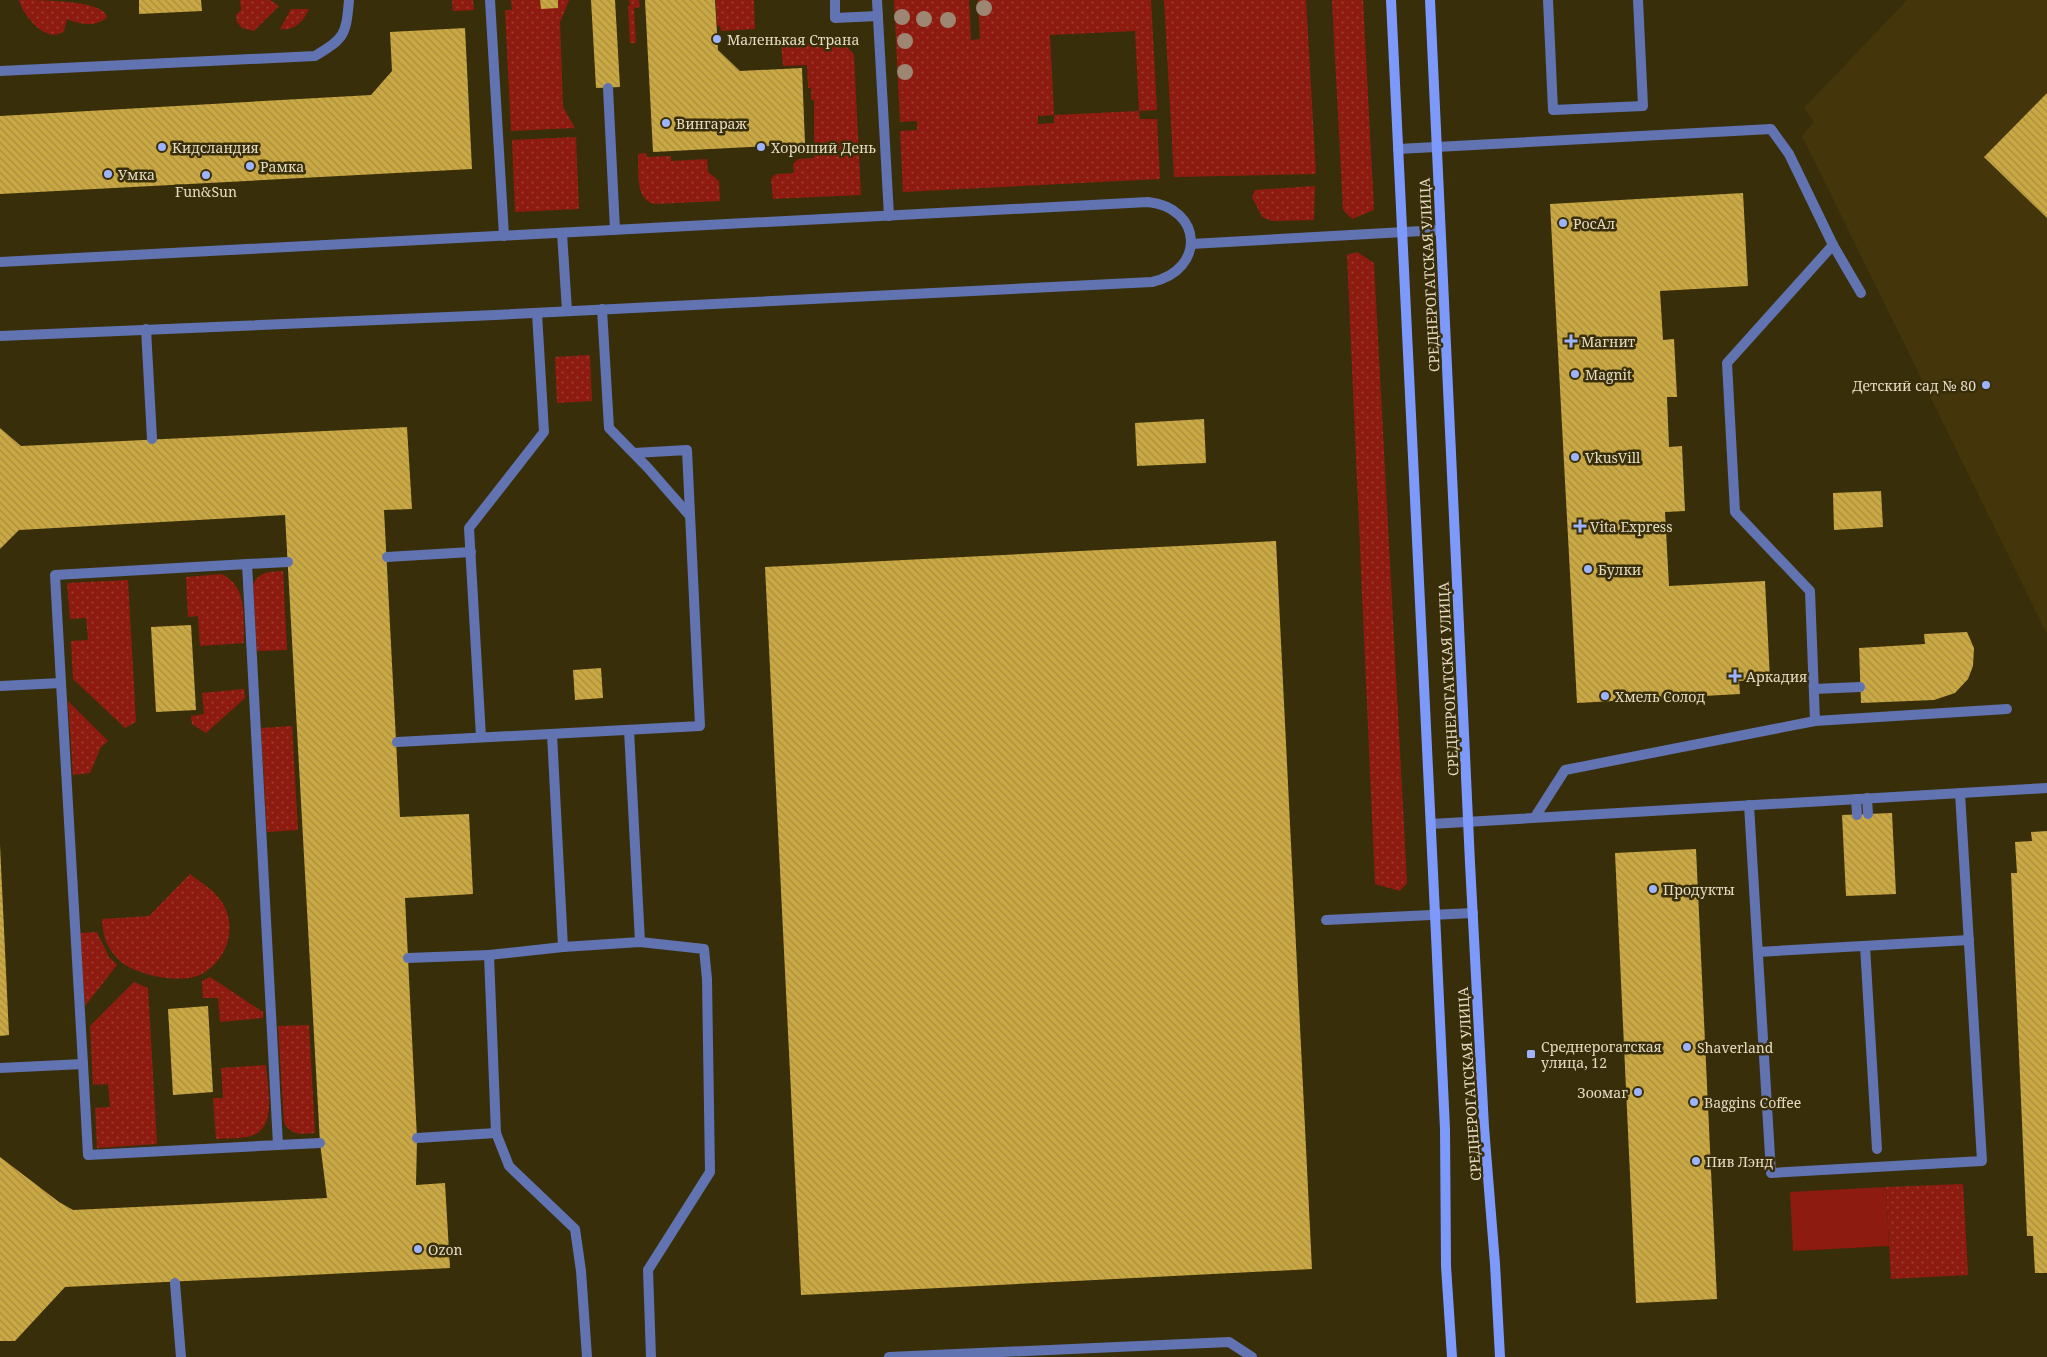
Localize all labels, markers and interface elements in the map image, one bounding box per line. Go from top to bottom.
place label: Маленькая Страна [727,30,859,49]
marker: Маленькая Страна [711,33,723,45]
place label: Вингараж [676,114,748,133]
marker: Вингараж [660,117,672,129]
place label: Кидсландия [172,138,259,157]
place label: Хороший День [771,138,876,157]
marker: Кидсландия [156,141,168,153]
marker: Хороший День [755,141,767,153]
place label: Рамка [260,157,304,176]
marker: Рамка [244,160,256,172]
place label: Умка [118,165,155,184]
marker: Умка [102,168,114,180]
marker: Fun&Sun [200,169,212,181]
street label: СРЕДНЕРОГАТСКАЯ УЛИЦА [1414,177,1444,373]
place label: Fun&Sun [175,182,237,201]
place label: РосАл [1573,214,1615,233]
marker: РосАл [1557,217,1569,229]
place label: Магнит [1581,332,1636,351]
marker: Магнит [1565,335,1577,347]
place label: Magnit [1585,365,1632,384]
marker: Magnit [1569,368,1581,380]
place label: Детский сад № 80 [1852,376,1976,395]
marker: Детский сад № 80 [1980,379,1992,391]
place label: VkusVill [1585,448,1641,467]
marker: VkusVill [1569,451,1581,463]
place label: Vita Express [1590,517,1673,536]
marker: Vita Express [1574,520,1586,532]
place label: Булки [1598,560,1641,579]
marker: Булки [1582,563,1594,575]
street label: СРЕДНЕРОГАТСКАЯ УЛИЦА [1433,581,1463,777]
place label: Аркадия [1746,667,1807,686]
marker: Аркадия [1728,669,1742,683]
place label: Хмель Солод [1615,687,1705,706]
marker: Хмель Солод [1599,690,1611,702]
place label: Продукты [1663,880,1735,899]
marker: Продукты [1647,883,1659,895]
street label: СРЕДНЕРОГАТСКАЯ УЛИЦА [1453,986,1485,1182]
place label: Среднерогатская улица, 12 [1541,1037,1662,1072]
place label: Shaverland [1697,1038,1774,1057]
marker: Shaverland [1681,1041,1693,1053]
marker: Среднерогатская улица, 12 [1525,1048,1537,1060]
place label: Зоомаг [1577,1083,1628,1102]
marker: Зоомаг [1632,1086,1644,1098]
place label: Baggins Coffee [1704,1093,1801,1112]
marker: Baggins Coffee [1688,1096,1700,1108]
place label: Пив Лэнд [1706,1152,1773,1171]
marker: Пив Лэнд [1690,1155,1702,1167]
place label: Ozon [428,1240,463,1259]
marker: Ozon [412,1243,424,1255]

